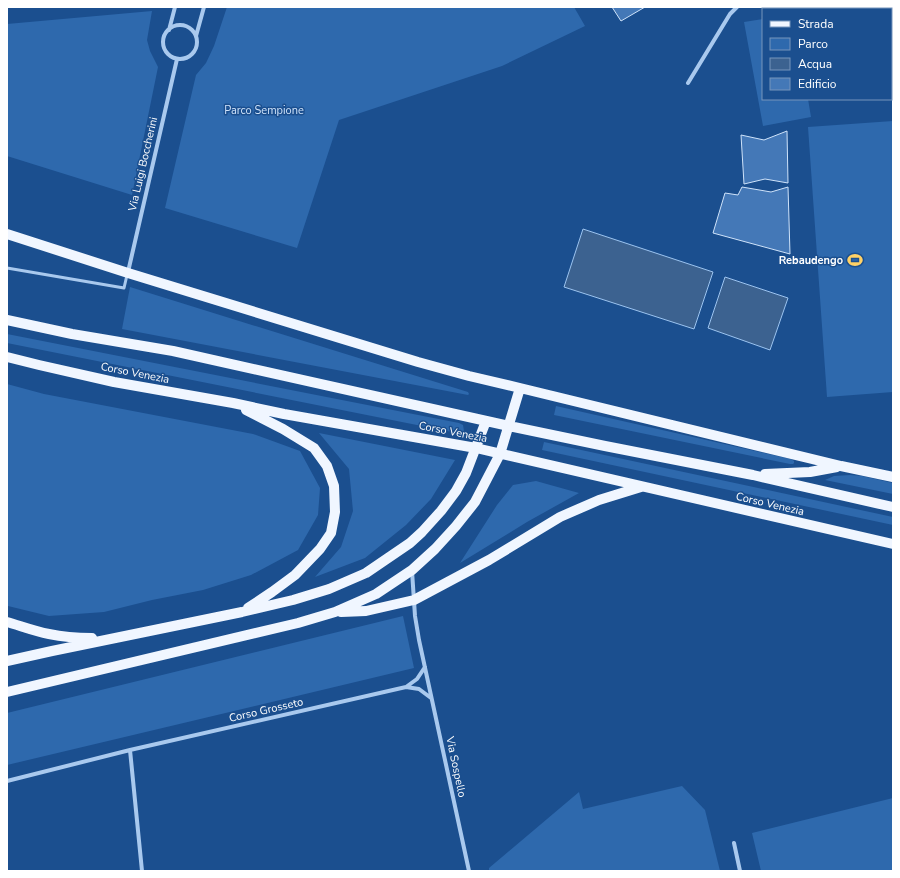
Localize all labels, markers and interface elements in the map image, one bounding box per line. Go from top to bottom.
legend [762,8,892,100]
text: Strada [798,16,834,32]
text: Parco [798,36,828,52]
text: Acqua [798,56,832,72]
text: Edificio [798,76,837,92]
park label: Parco Sempione [224,103,304,118]
street label: Via Luigi Boccherini [125,115,161,214]
sports icon: Rebaudengo [846,251,864,269]
place label: Rebaudengo [779,253,843,268]
street label: Corso Venezia [99,359,171,387]
street label: Corso Venezia [417,418,489,446]
street label: Corso Venezia [734,489,806,519]
street label: Corso Grosseto [227,694,305,726]
street label: Via Sospello [442,734,470,799]

